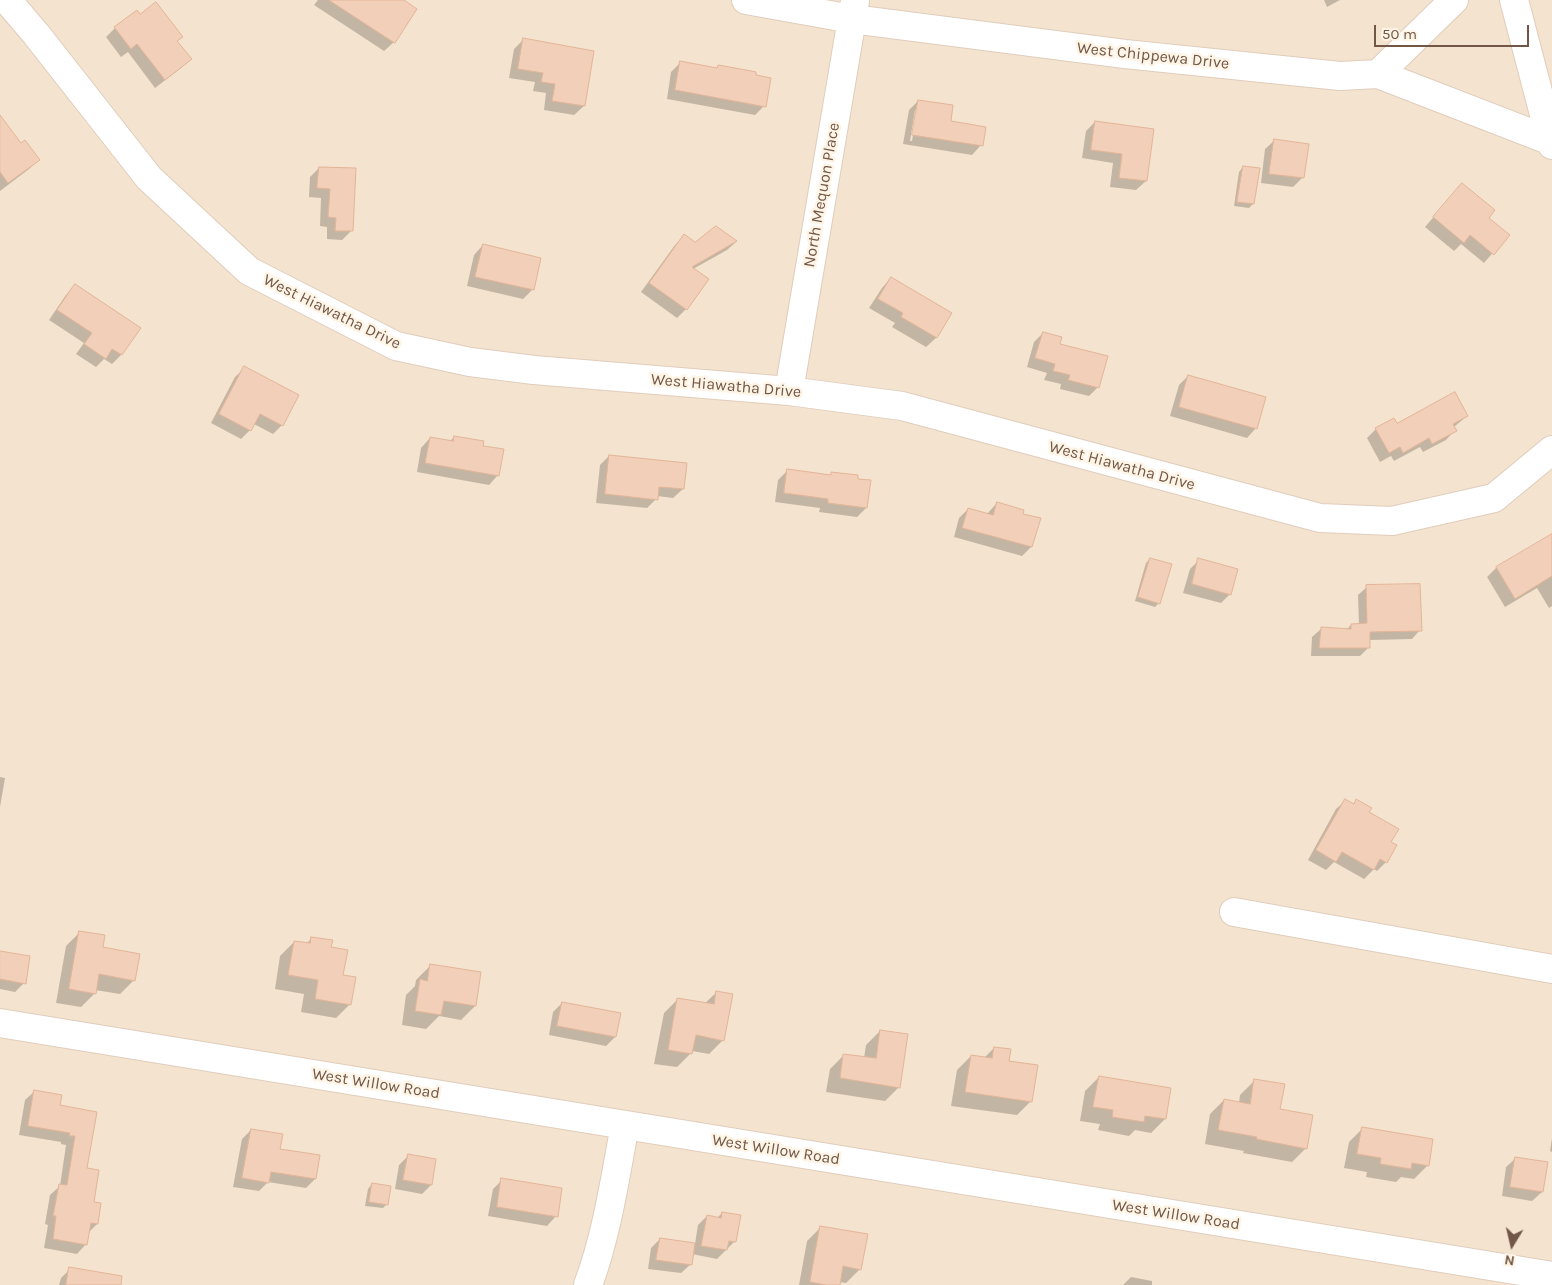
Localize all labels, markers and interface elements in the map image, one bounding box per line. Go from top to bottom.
scale bar [1377,15,1532,47]
text: 50 m [1382,25,1417,43]
street label: West Chippewa Drive [1076,38,1230,74]
street label: North Mequon Place [800,121,844,269]
street label: West Hiawatha Drive [260,270,404,354]
street label: West Hiawatha Drive [650,370,802,402]
street label: West Hiawatha Drive [1047,437,1197,495]
street label: West Willow Road [311,1064,441,1104]
street label: West Willow Road [711,1130,841,1170]
street label: West Willow Road [1111,1195,1241,1235]
north arrow [1487,1220,1537,1270]
text: N [1503,1251,1516,1269]

